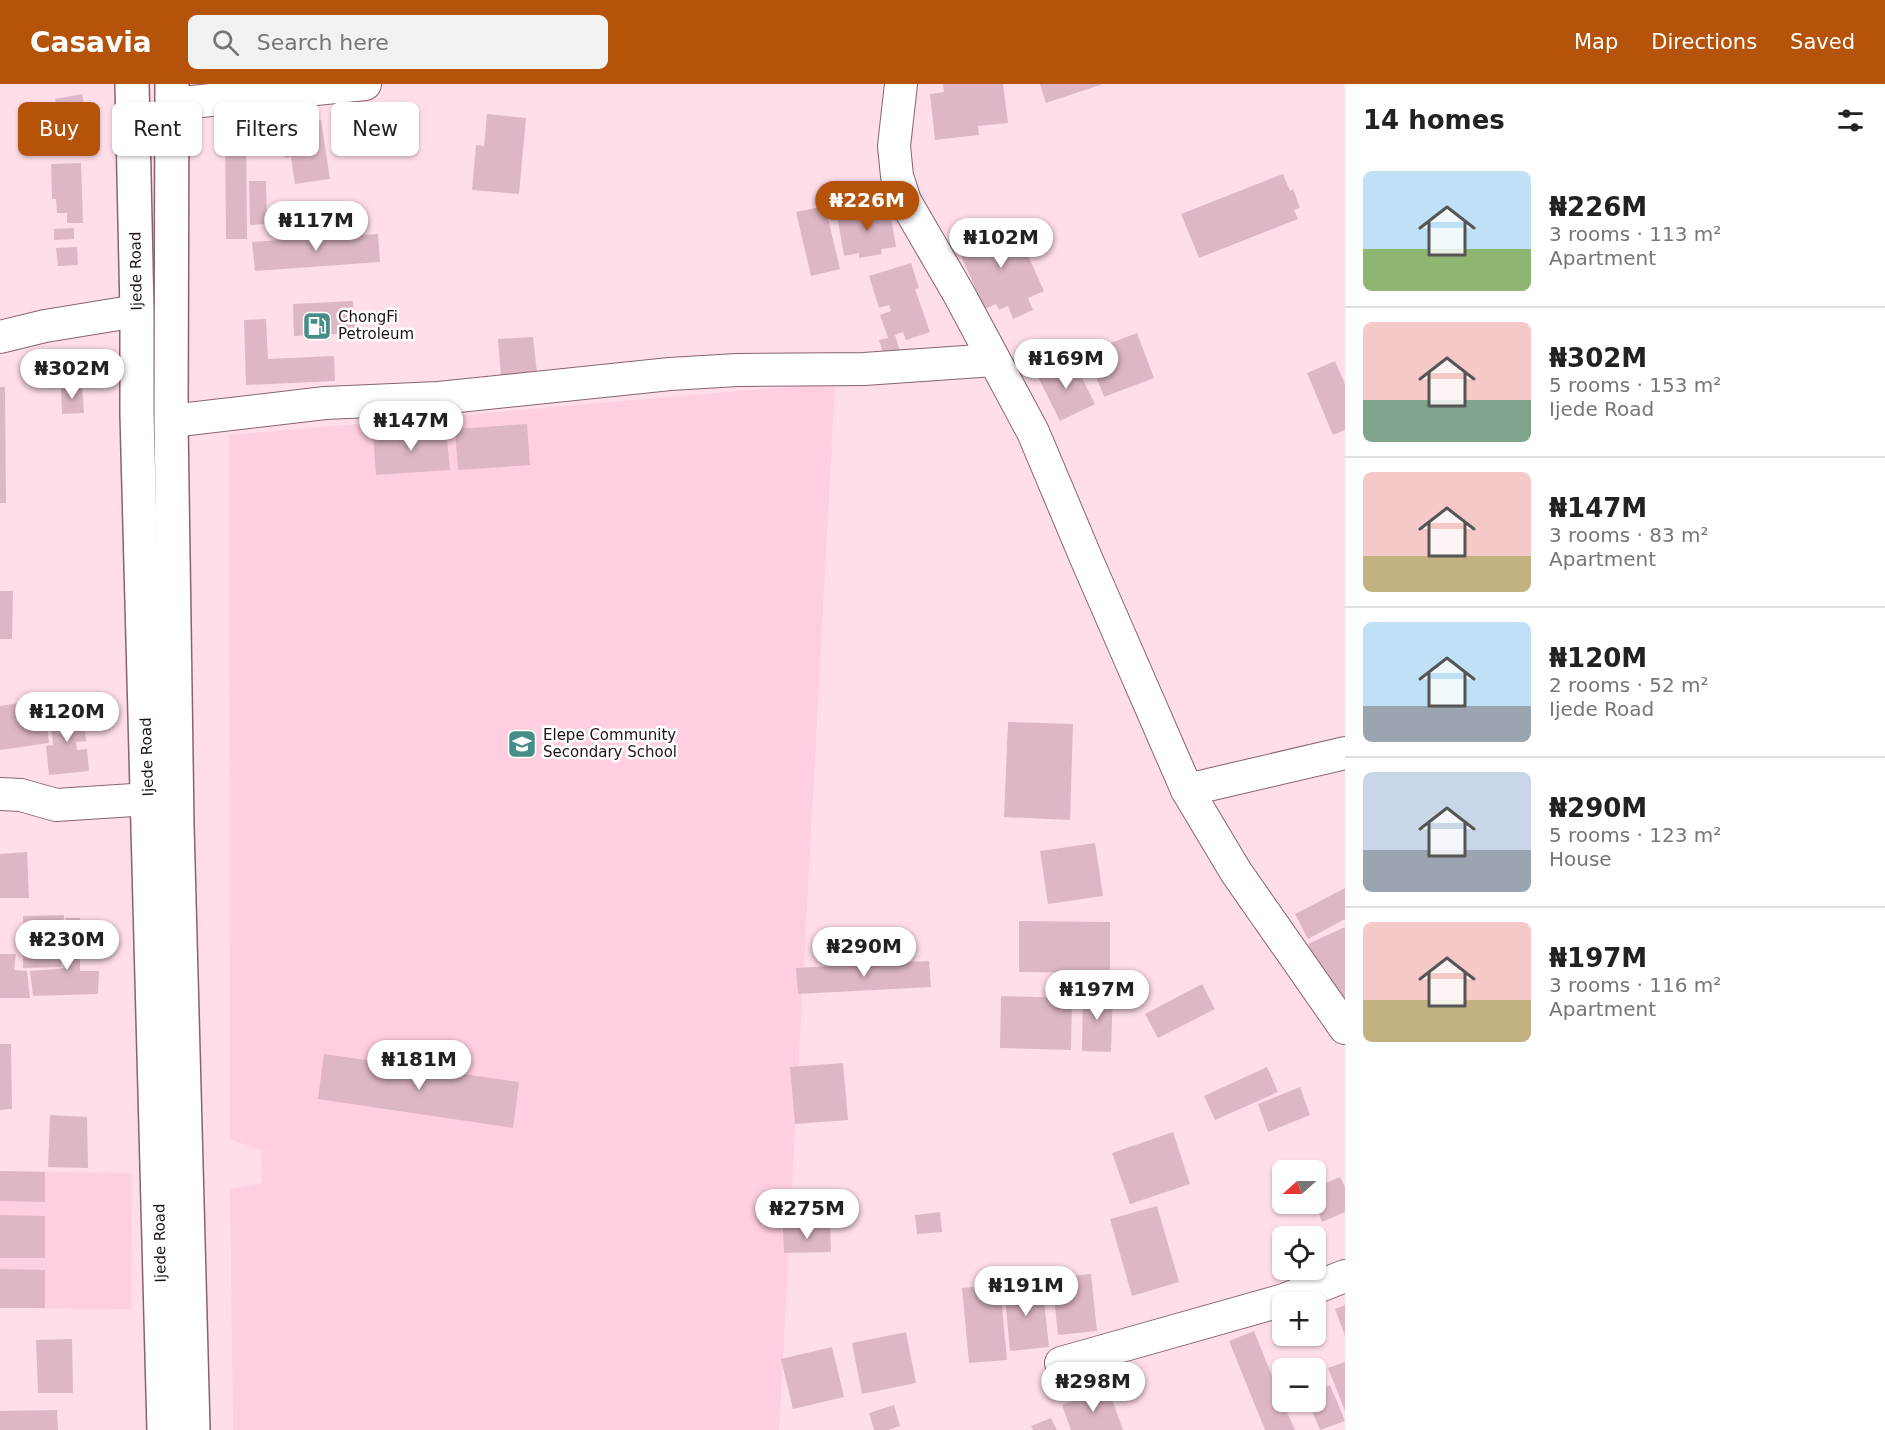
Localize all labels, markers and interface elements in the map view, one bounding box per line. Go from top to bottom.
search box [188,15,608,69]
text: Casavia [30,26,152,59]
icon: search [209,26,242,59]
text: Search here [257,30,389,55]
text: Map [1574,30,1618,54]
text: Directions [1651,30,1757,54]
text: Saved [1790,30,1855,54]
chip: Buy [18,102,100,156]
chip: Rent [112,102,202,156]
chip: Filters [214,102,319,156]
chip: New [331,102,419,156]
icon: filters [1834,104,1867,137]
text: 14 homes [1363,105,1505,135]
pin: ₦226M [825,181,909,232]
text: ₦226M [829,188,905,212]
text: ₦226M [1549,192,1647,222]
icon: home [1411,195,1483,267]
pin: ₦117M [274,201,358,252]
text: ₦117M [278,208,354,232]
pin: ₦102M [959,218,1043,269]
text: 3 rooms · 113 m² [1549,222,1721,246]
text: ₦102M [963,225,1039,249]
street label: Ijede Road [126,231,146,311]
text: Apartment [1549,246,1656,270]
place label: ChongFi Petroleum [338,308,414,343]
fuel station icon: ChongFi Petroleum [301,310,333,342]
pin: ₦169M [1024,339,1108,390]
text: ₦302M [1549,343,1647,373]
text: ₦169M [1028,346,1104,370]
icon: home [1411,346,1483,418]
pin: ₦302M [30,349,114,400]
text: ₦302M [34,356,110,380]
text: 5 rooms · 153 m² [1549,373,1721,397]
text: Ijede Road [1549,397,1654,421]
pin: ₦147M [369,401,453,452]
text: ₦147M [373,408,449,432]
text: ₦147M [1549,493,1647,523]
icon: home [1411,496,1483,568]
text: 3 rooms · 83 m² [1549,523,1709,547]
text: Apartment [1549,547,1656,571]
text: ₦120M [1549,643,1647,673]
icon: home [1411,646,1483,718]
text: 2 rooms · 52 m² [1549,673,1709,697]
pin: ₦120M [25,692,109,743]
text: Ijede Road [1549,697,1654,721]
text: ₦120M [29,699,105,723]
street label: Ijede Road [137,717,157,797]
place label: Elepe Community Secondary School [543,726,677,761]
school or university icon: Elepe Community Secondary School [506,728,538,760]
text: ₦290M [1549,793,1647,823]
icon: home [1411,796,1483,868]
text: 5 rooms · 123 m² [1549,823,1721,847]
text: House [1549,847,1612,871]
pin: ₦230M [25,920,109,971]
text: ₦230M [29,927,105,951]
pin: ₦290M [822,927,906,978]
text: ₦290M [826,934,902,958]
text: ₦197M [1549,943,1647,973]
icon: home [1411,946,1483,1018]
pin: ₦197M [1055,970,1139,1021]
text: 3 rooms · 116 m² [1549,973,1721,997]
text: ₦197M [1059,977,1135,1001]
text: Apartment [1549,997,1656,1021]
pin: ₦181M [377,1040,461,1091]
text: ₦181M [381,1047,457,1071]
north arrow [1272,1160,1326,1214]
map controls [1272,1160,1326,1412]
pin: ₦275M [765,1189,849,1240]
text: ₦275M [769,1196,845,1220]
street label: Ijede Road [150,1203,170,1283]
button: locate [1272,1226,1326,1280]
pin: ₦191M [984,1266,1068,1317]
text: ₦191M [988,1273,1064,1297]
button: + [1272,1292,1326,1346]
button: − [1272,1358,1326,1412]
pin: ₦298M [1051,1362,1135,1413]
text: ₦298M [1055,1369,1131,1393]

